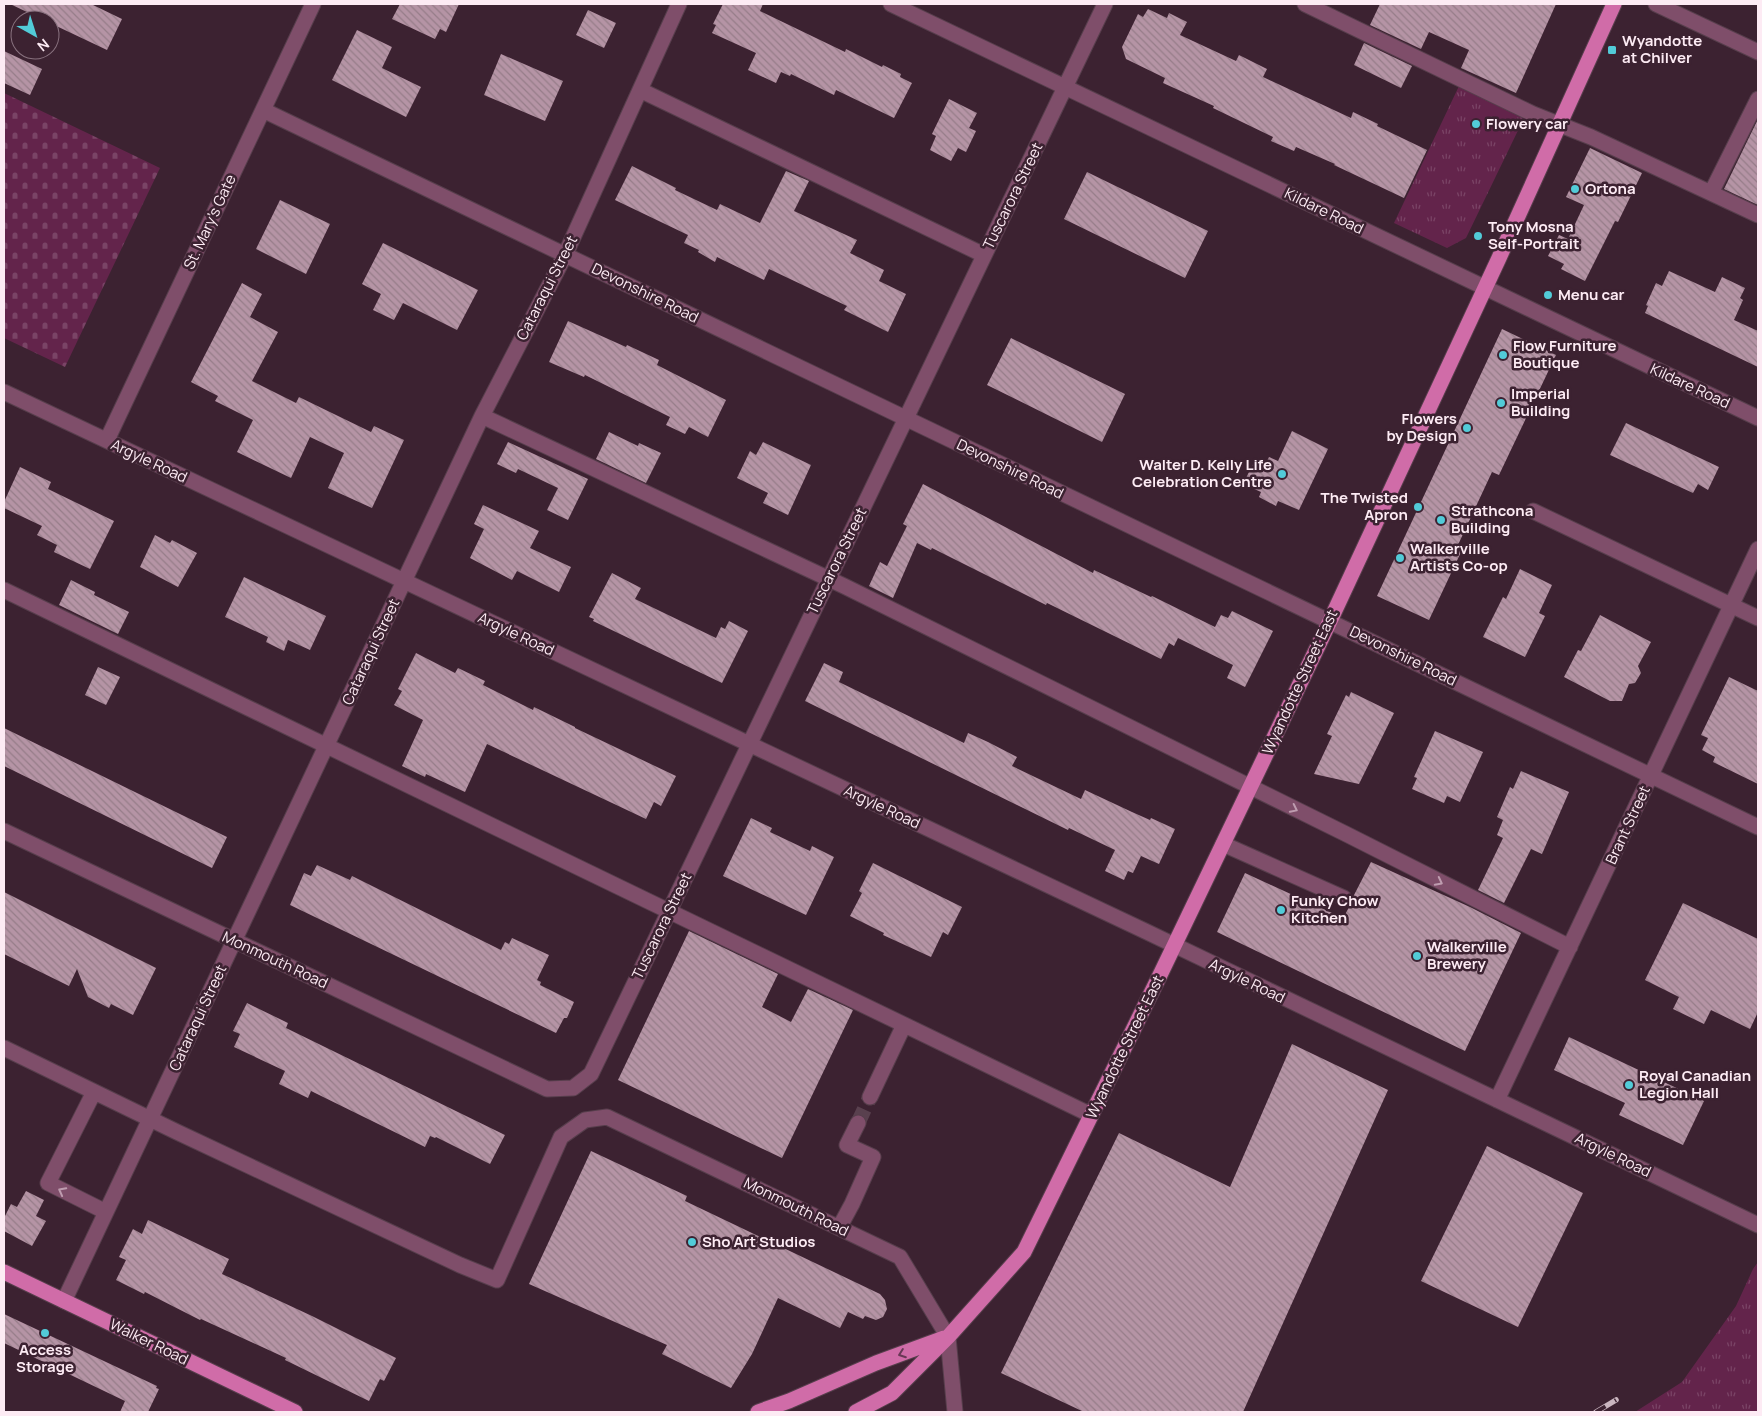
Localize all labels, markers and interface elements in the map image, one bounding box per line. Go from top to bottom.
north arrow [10,10,60,60]
place label: Wyandotte at Chilver [1622,30,1702,68]
text: N [34,35,53,56]
marker: Wyandotte at Chilver [1606,44,1618,56]
place label: Flowery car [1486,113,1568,134]
marker: Flowery car [1470,118,1482,130]
street label: Tuscarora Street [978,139,1047,253]
street label: St. Mary's Gate [178,171,241,273]
place label: Ortona [1585,178,1636,199]
street label: Kildare Road [1281,182,1367,239]
marker: Ortona [1569,183,1581,195]
place label: Tony Mosna Self-Portrait [1488,216,1579,254]
marker: Tony Mosna Self-Portrait [1472,230,1484,242]
street label: Cataraqui Street [511,232,582,344]
street label: Devonshire Road [588,258,702,328]
place label: Menu car [1558,284,1625,305]
marker: Menu car [1542,289,1554,301]
place label: Flow Furniture Boutique [1513,335,1617,373]
marker: Flow Furniture Boutique [1497,349,1509,361]
street label: Kildare Road [1647,358,1733,413]
place label: Imperial Building [1511,383,1570,421]
marker: Imperial Building [1495,397,1507,409]
place label: Flowers by Design [1386,408,1457,446]
marker: Flowers by Design [1461,422,1473,434]
street label: Argyle Road [108,434,191,487]
street label: Devonshire Road [953,434,1067,504]
place label: Walter D. Kelly Life Celebration Centre [1132,454,1272,492]
marker: Walter D. Kelly Life Celebration Centre [1276,468,1288,480]
place label: The Twisted Apron [1321,487,1408,525]
place label: Strathcona Building [1451,500,1533,538]
marker: The Twisted Apron [1412,501,1424,513]
street label: Tuscarora Street [802,504,871,618]
marker: Strathcona Building [1435,514,1447,526]
place label: Walkerville Artists Co-op [1410,538,1508,576]
marker: Walkerville Artists Co-op [1394,552,1406,564]
street label: Cataraqui Street [337,595,404,708]
street label: Wyandotte Street East [1257,606,1342,758]
street label: Argyle Road [475,607,558,660]
street label: Devonshire Road [1346,621,1460,691]
street label: Argyle Road [841,780,924,833]
street label: Brant Street [1600,782,1655,868]
one-way arrow [1289,803,1298,813]
street label: Tuscarora Street [627,869,696,983]
one-way arrow [1434,876,1443,886]
place label: Funky Chow Kitchen [1291,890,1379,928]
marker: Funky Chow Kitchen [1275,904,1287,916]
street label: Monmouth Road [219,926,331,993]
place label: Walkerville Brewery [1427,936,1507,974]
marker: Walkerville Brewery [1411,950,1423,962]
street label: Argyle Road [1206,953,1289,1008]
street label: Cataraqui Street [164,961,231,1074]
street label: Wyandotte Street East [1081,971,1168,1122]
place label: Royal Canadian Legion Hall [1639,1065,1751,1103]
marker: Royal Canadian Legion Hall [1623,1079,1635,1091]
street label: Argyle Road [1572,1127,1655,1182]
street label: Monmouth Road [740,1172,852,1241]
one-way arrow [58,1187,67,1197]
place label: Sho Art Studios [702,1231,815,1252]
marker: Sho Art Studios [686,1236,698,1248]
street label: Walker Road [106,1313,192,1370]
marker: Access Storage [39,1327,51,1339]
place label: Access Storage [16,1339,74,1377]
one-way arrow [898,1348,907,1358]

